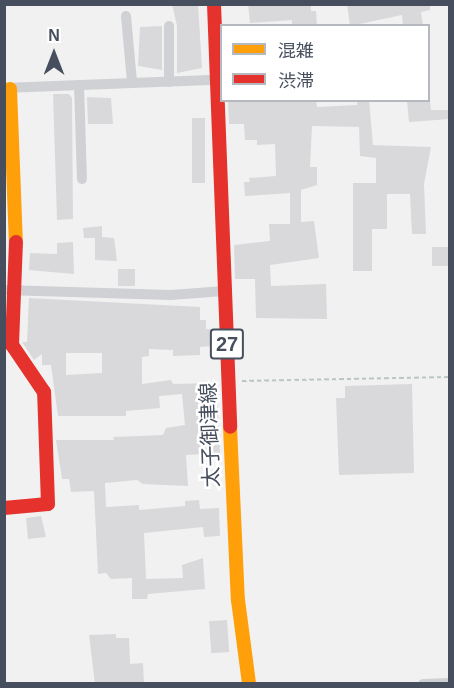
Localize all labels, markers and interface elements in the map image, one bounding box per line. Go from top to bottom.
north arrow [24,24,84,84]
legend [220,24,430,102]
text: N [48,27,60,44]
text: 混雑 [278,41,314,61]
text: 渋滞 [278,71,314,91]
road number: 27 [209,327,245,361]
street label: 太子御津線 [196,382,224,488]

